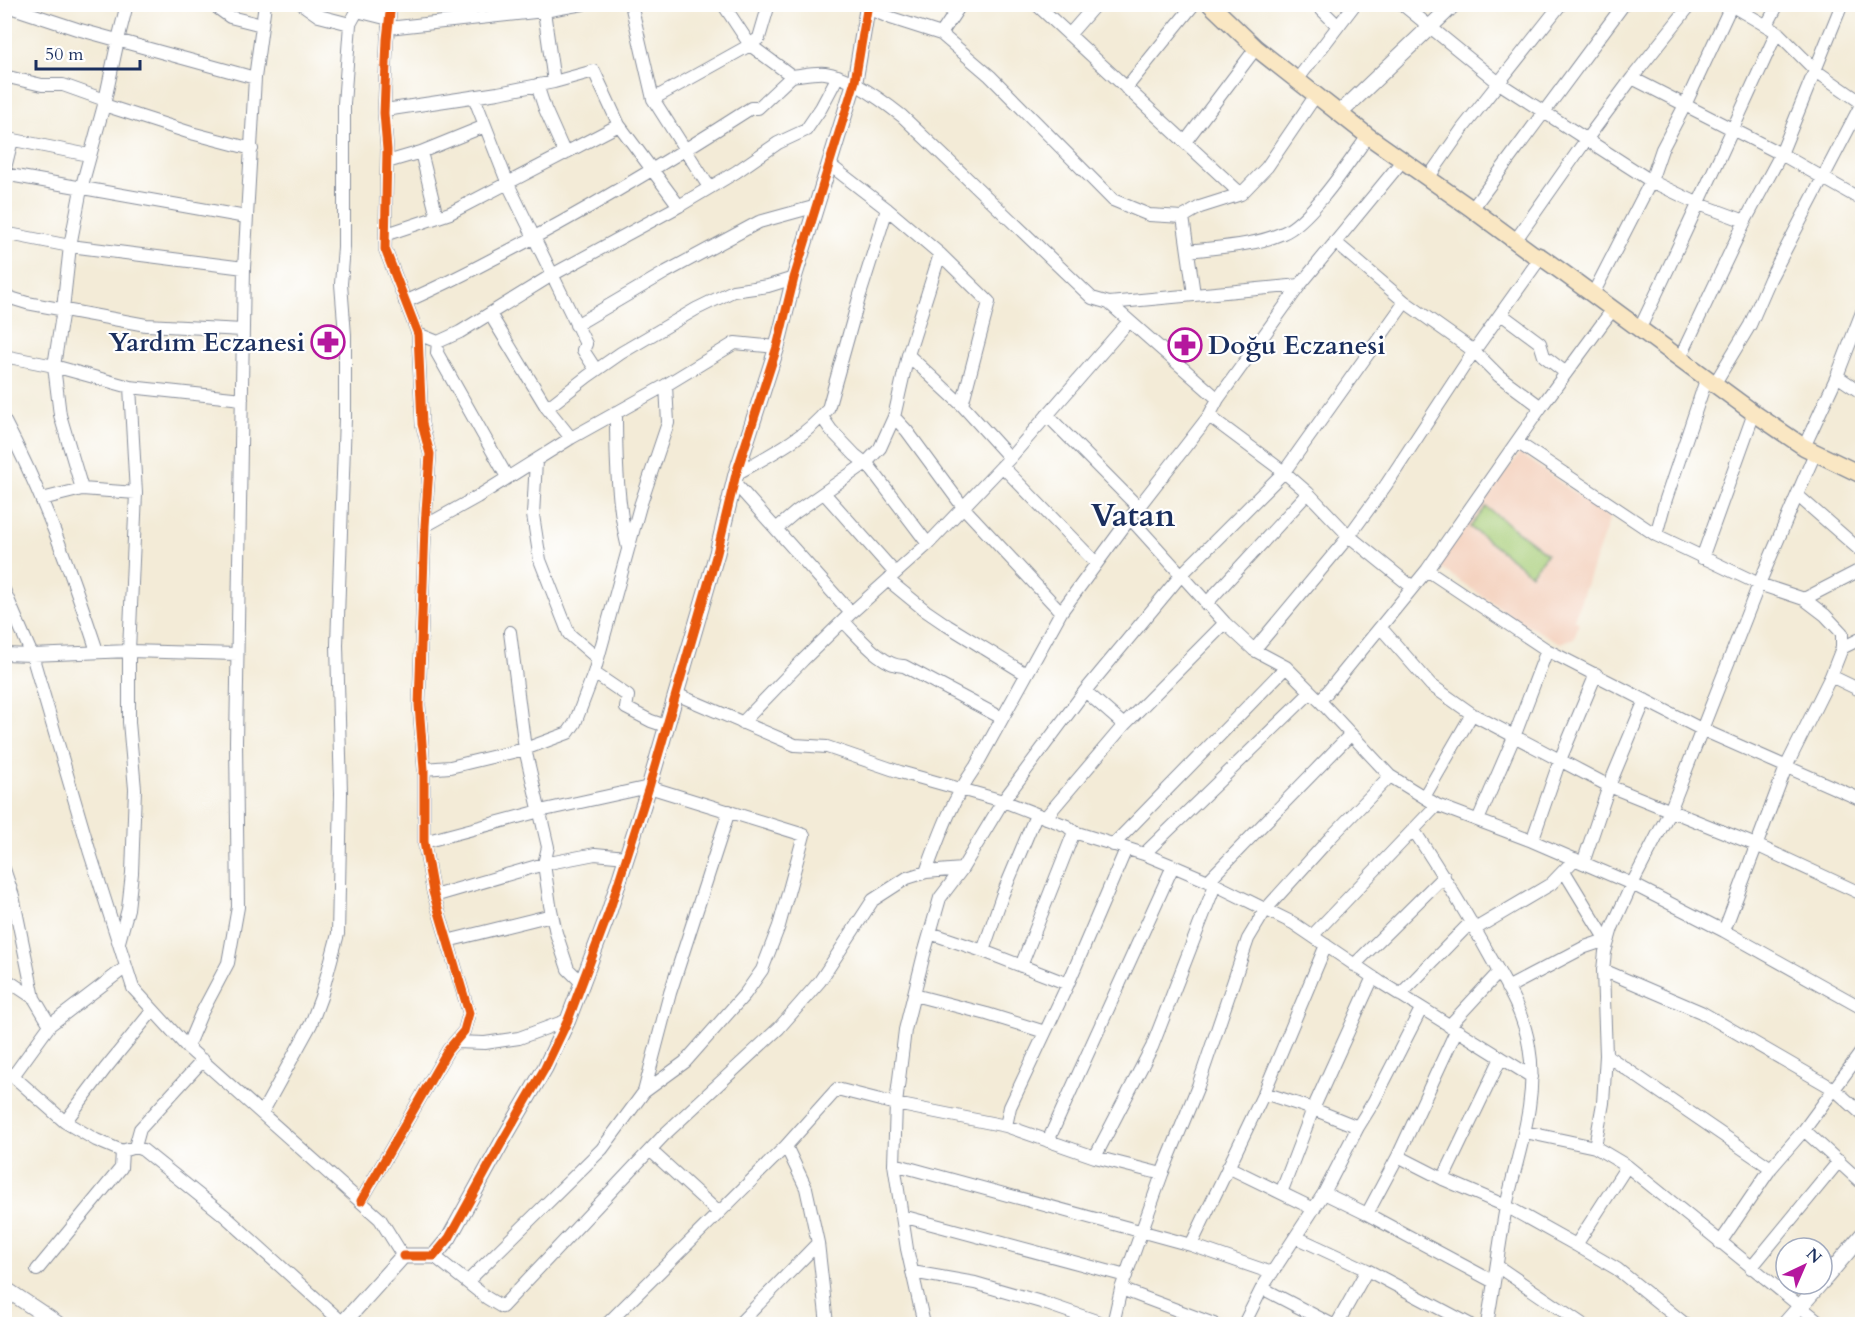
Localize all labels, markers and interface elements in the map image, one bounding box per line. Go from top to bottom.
scale bar [36,33,140,71]
text: 50 m [45,42,84,67]
pharmacy icon: Yardım Eczanesi [310,324,346,360]
place label: Yardım Eczanesi [108,325,305,360]
pharmacy icon: Doğu Eczanesi [1167,327,1203,363]
place label: Doğu Eczanesi [1208,328,1385,363]
district label: Vatan [1091,494,1176,538]
north arrow [1774,1236,1834,1296]
text: N [1801,1243,1826,1269]

